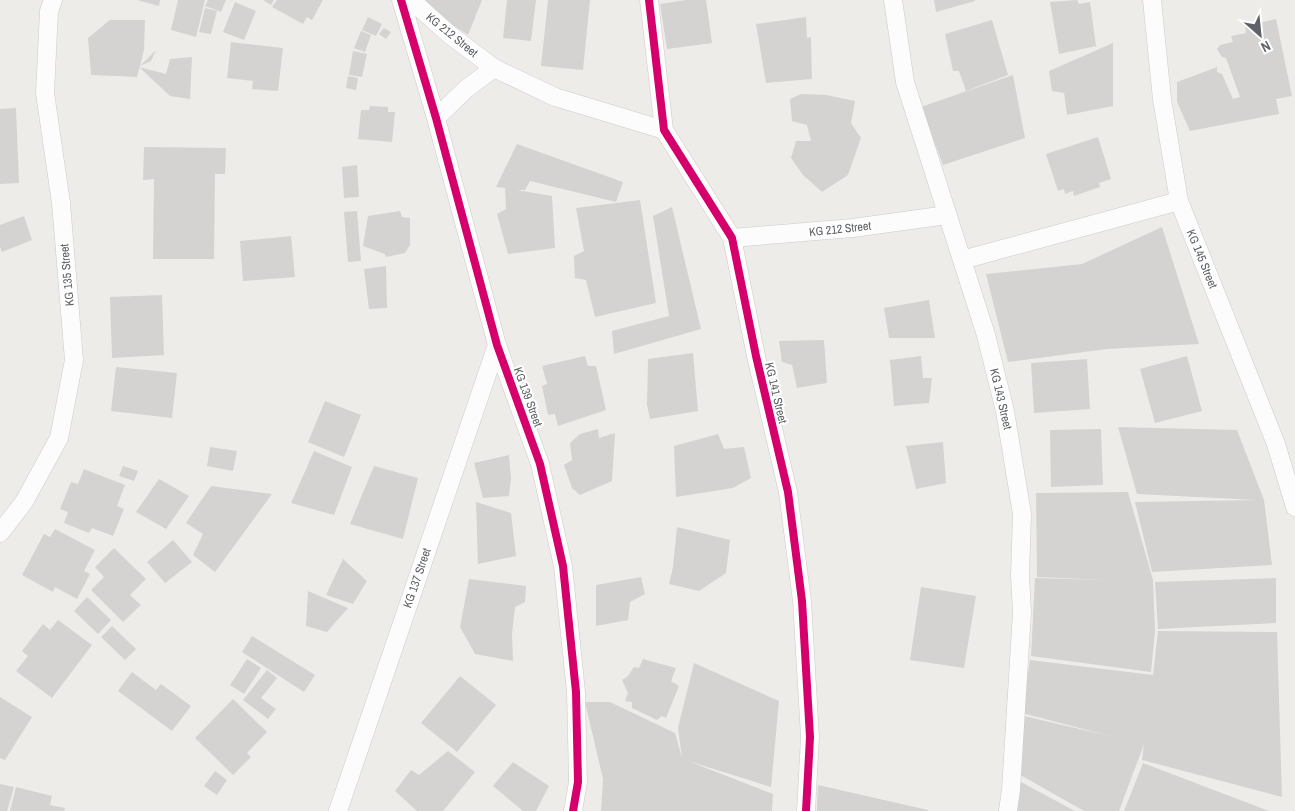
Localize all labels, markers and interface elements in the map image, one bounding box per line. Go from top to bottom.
street label: KG 212 Street [423,9,481,61]
north arrow [1235,10,1285,60]
text: N [1258,37,1274,56]
street label: KG 212 Street [808,218,872,240]
street label: KG 145 Street [1183,227,1221,291]
street label: KG 135 Street [56,243,78,307]
street label: KG 141 Street [761,361,791,425]
street label: KG 139 Street [510,365,546,429]
street label: KG 143 Street [986,367,1016,431]
street label: KG 137 Street [399,546,435,610]

